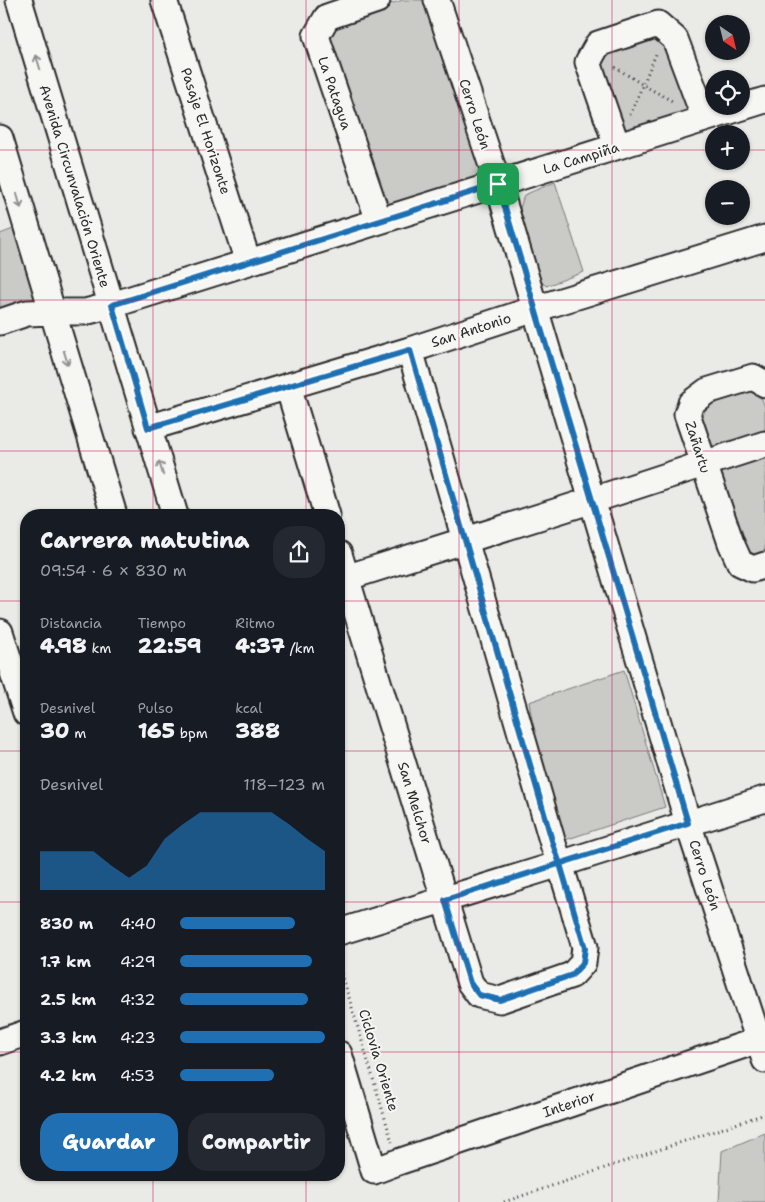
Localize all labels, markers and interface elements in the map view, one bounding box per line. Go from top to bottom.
north arrow [705,15,750,60]
map controls [705,15,750,225]
one-way arrow [32,54,42,70]
street label: La Patagua [314,54,356,132]
street label: Pasaje El Horizonte [177,65,235,197]
button: locate [705,70,750,115]
street label: Cerro León [455,76,495,152]
street label: Avenida Circunvalación Oriente [36,82,115,290]
button: + [705,125,750,170]
street label: La Campiña [541,138,622,178]
pin [477,163,519,205]
icon: arrive [484,170,512,198]
button: − [705,180,750,225]
one-way arrow [14,193,24,209]
street label: San Antonio [429,309,513,351]
one-way arrow [61,350,71,366]
street label: Zañartu [681,419,715,475]
one-way arrow [155,461,165,477]
text: Carrera matutina [40,526,250,555]
button: share [273,526,325,578]
text: 09:54 · 6 × 830 m [40,560,187,581]
text: Distancia [40,614,102,632]
text: Tiempo [138,614,186,632]
text: Ritmo [235,614,275,632]
text: 4.98 [40,632,87,660]
text: 22:59 [138,632,202,660]
text: 4:37 [235,632,285,660]
text: km [87,639,111,657]
text: /km [285,639,315,657]
text: Desnivel [40,699,95,717]
text: Pulso [138,699,173,717]
text: kcal [235,699,263,717]
text: 30 [40,717,69,745]
text: 165 [138,717,175,745]
text: 388 [235,717,280,745]
text: m [69,724,86,742]
text: bpm [175,724,208,742]
street label: San Melchor [394,760,436,847]
text: Desnivel [40,774,103,795]
text: 118–123 m [243,774,325,795]
street label: Cerro León [685,837,725,913]
text: 830 m [40,913,93,934]
text: 4:40 [120,913,156,934]
text: 1.7 km [40,951,91,972]
text: 4:29 [120,951,156,972]
text: 2.5 km [40,989,96,1010]
text: 4:32 [120,989,155,1010]
street label: Ciclovia Oriente [355,1007,403,1113]
text: 3.3 km [40,1027,97,1048]
text: 4:23 [120,1027,156,1048]
text: 4.2 km [40,1065,96,1086]
text: 4:53 [120,1065,155,1086]
street label: Interior [541,1087,598,1121]
button: Guardar [40,1113,178,1171]
button: Compartir [188,1113,325,1171]

